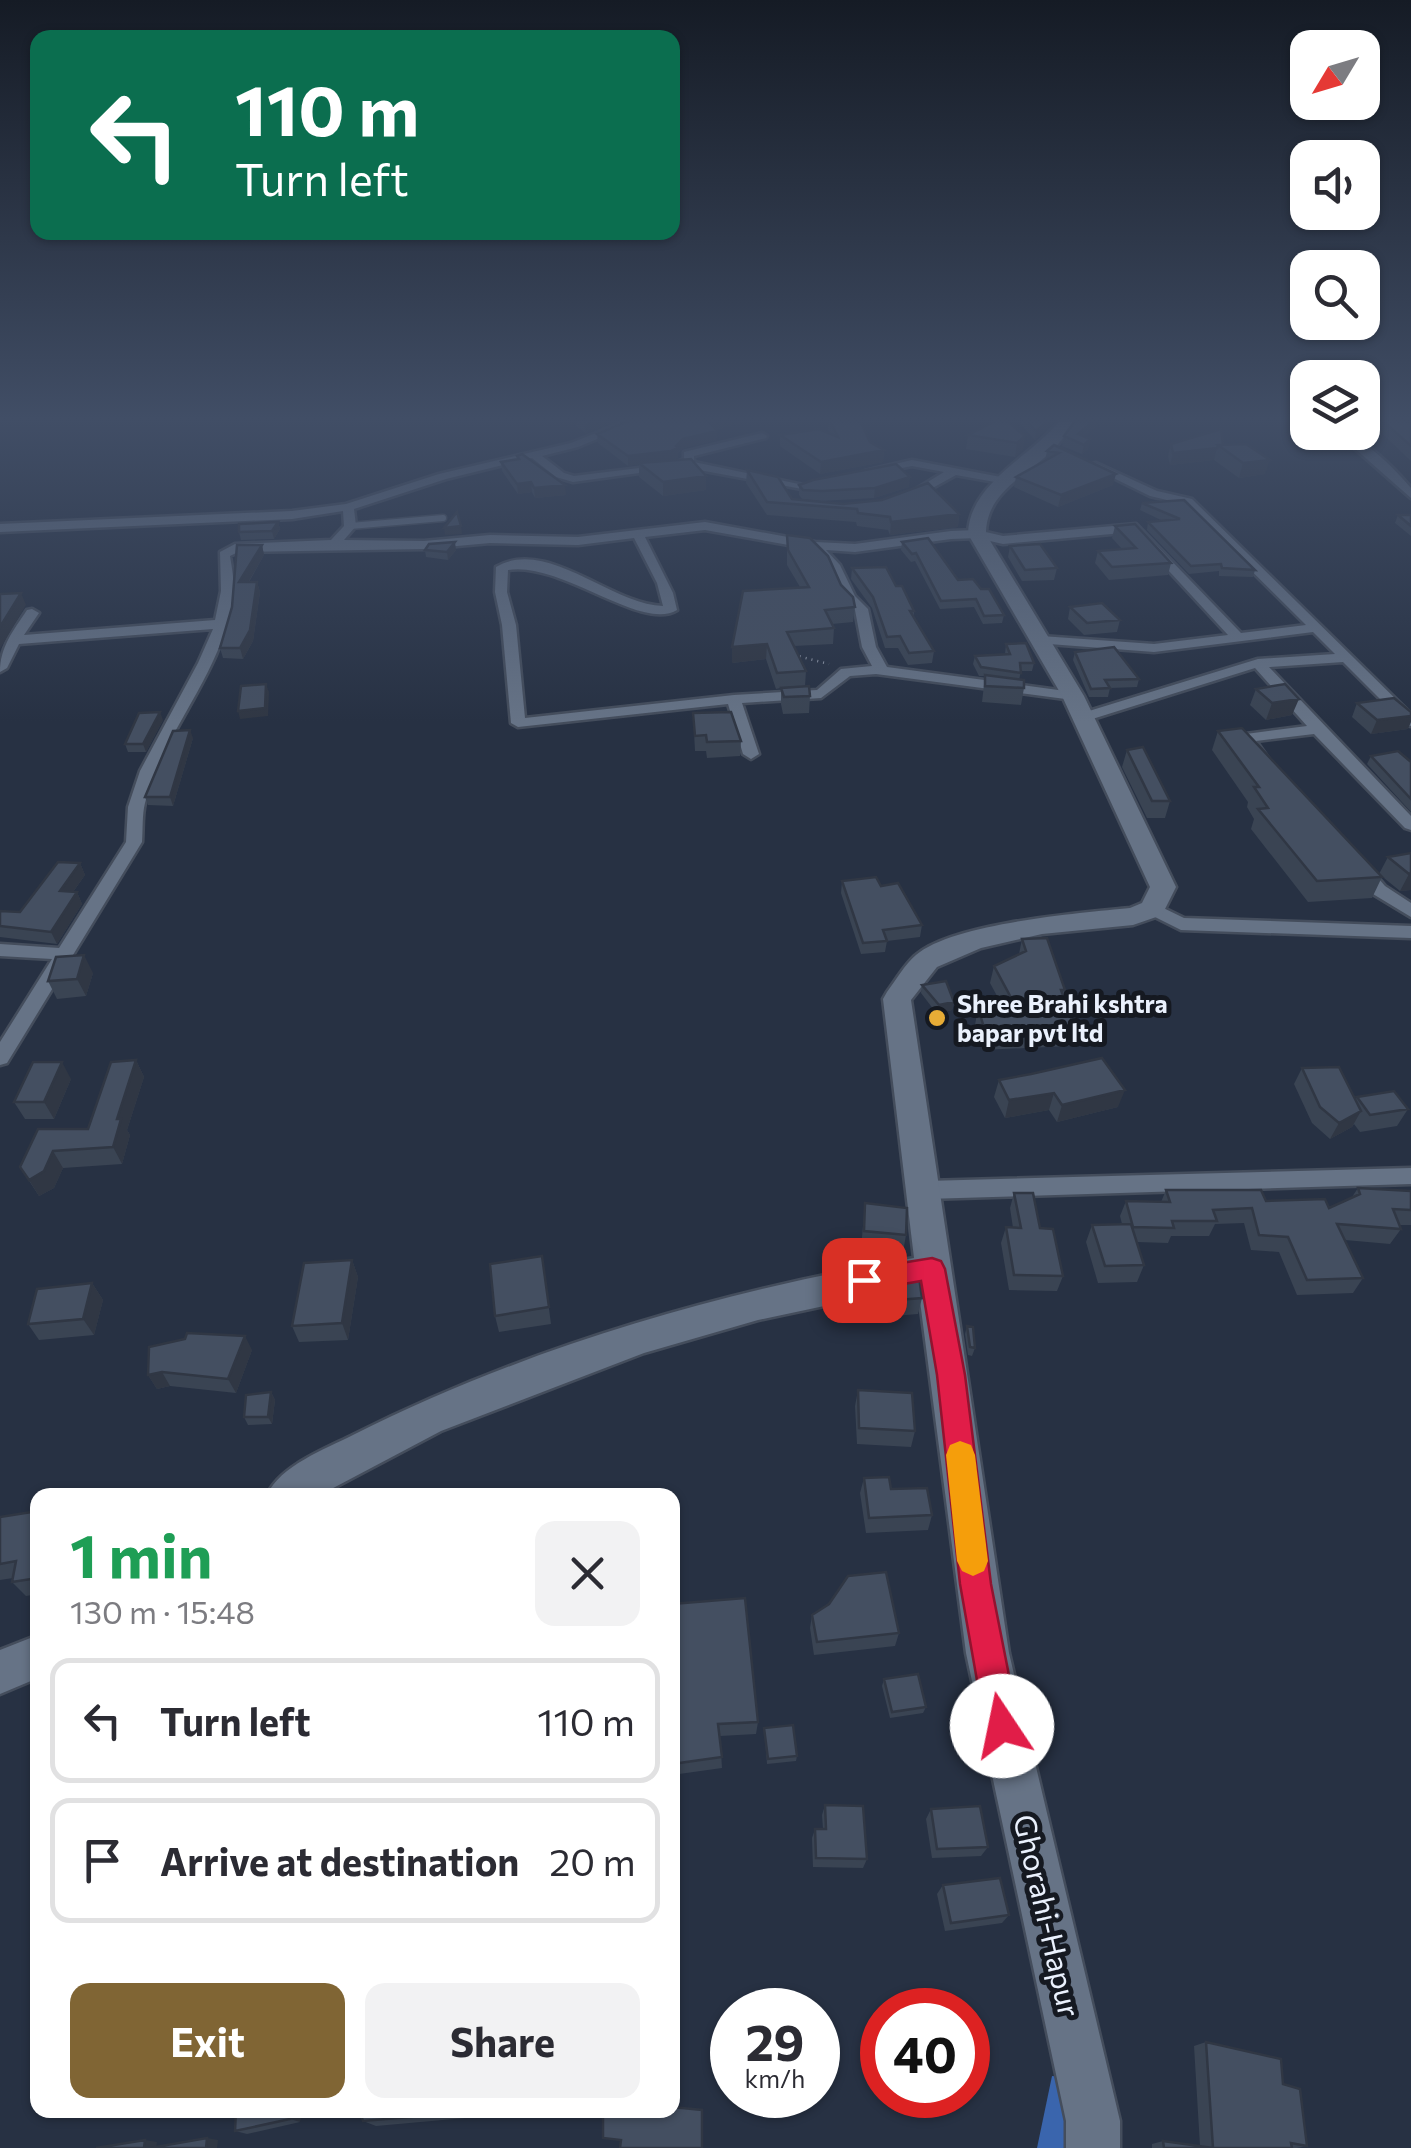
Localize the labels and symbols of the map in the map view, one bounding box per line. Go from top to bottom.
north arrow [1290,30,1380,120]
place label: Shree Brahi kshtra bapar pvt ltd [957,988,1168,1047]
marker: Shree Brahi kshtra bapar pvt ltd [926,1007,948,1029]
pin [822,1238,907,1323]
position arrow [950,1674,1054,1778]
street label: Ghorahi-Hapur [1007,1811,1090,2020]
speed limit sign: 40 [860,1988,990,2118]

